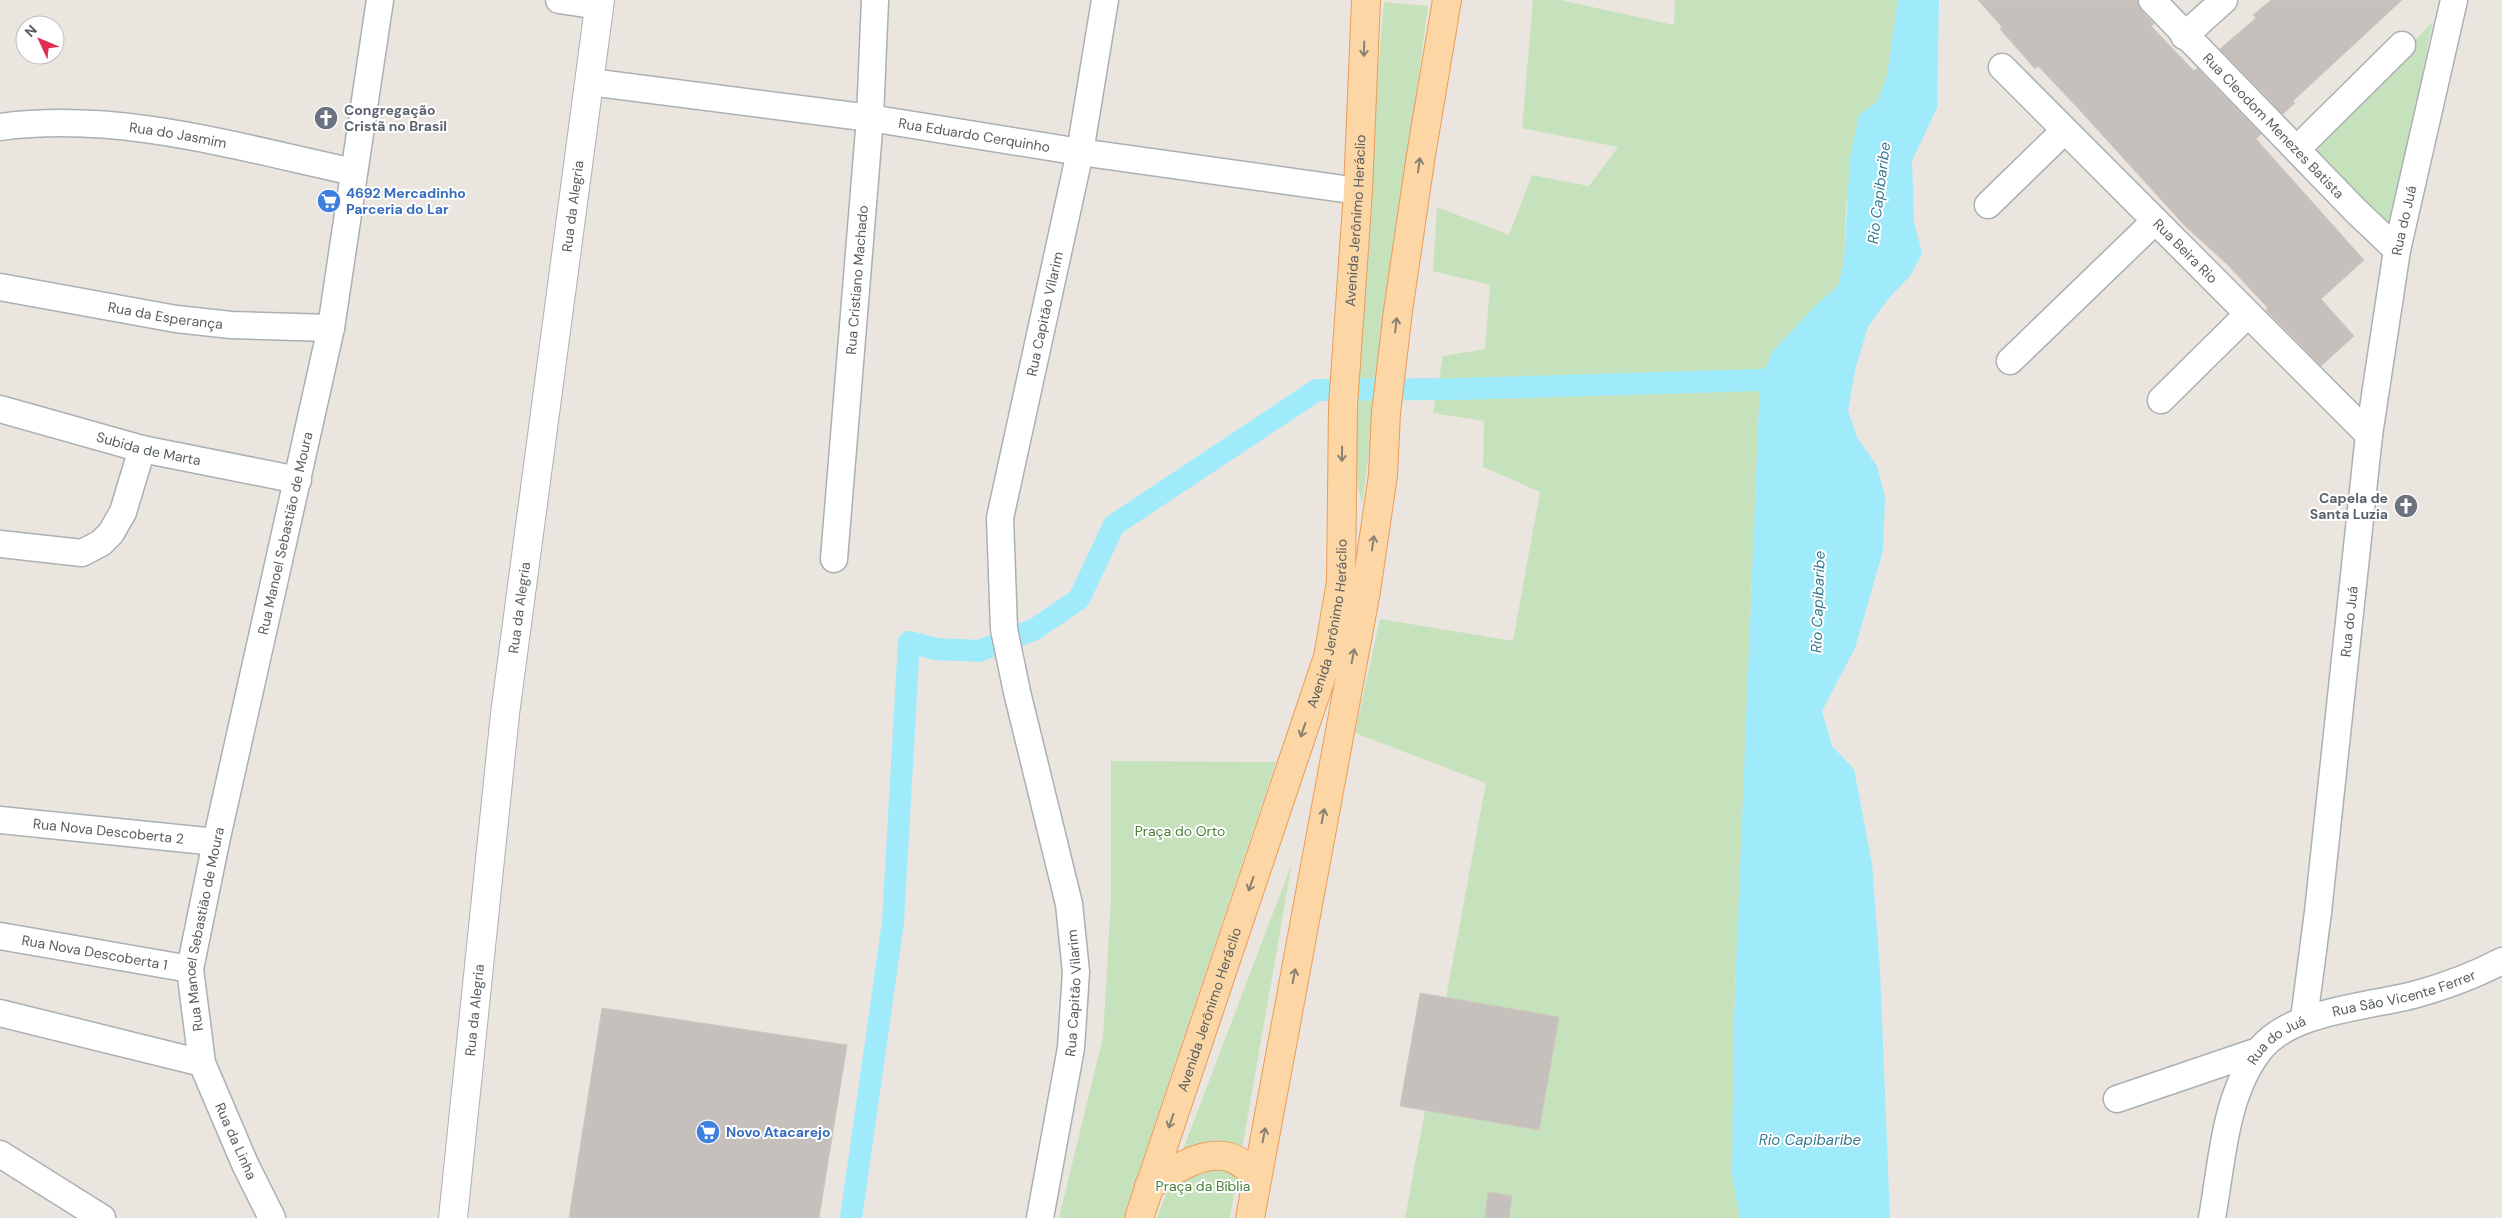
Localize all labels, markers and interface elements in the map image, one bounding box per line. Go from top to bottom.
north arrow [15,15,65,65]
text: N [21,21,41,41]
one-way arrow [1359,40,1369,56]
street label: Rua Cleodom Menezes Batista [2199,49,2348,203]
place label: Congregação Cristã no Brasil [344,101,447,135]
church icon: Congregação Cristã no Brasil [313,105,339,131]
street label: Rua Eduardo Cerquinho [897,114,1051,156]
street label: Rua do Jasmim [128,118,228,152]
street label: Avenida Jerônimo Heráclio [1341,134,1369,307]
water label: Rio Capibaribe [1863,141,1895,245]
one-way arrow [1415,157,1425,173]
street label: Rua da Alegria [558,159,588,253]
place label: 4692 Mercadinho Parceria do Lar [346,184,466,218]
street label: Rua do Juá [2387,184,2420,257]
supermarket icon: 4692 Mercadinho Parceria do Lar [316,188,342,214]
street label: Rua Cristiano Machado [842,205,872,355]
street label: Rua Beira Rio [2150,215,2222,287]
street label: Rua Capitão Vilarim [1022,250,1067,378]
street label: Rua da Esperança [107,298,224,333]
one-way arrow [1391,318,1401,334]
street label: Subida de Marta [94,428,202,469]
street label: Rua Manoel Sebastião de Moura [254,430,317,636]
one-way arrow [1337,446,1347,462]
place label: Capela de Santa Luzia [2310,489,2388,523]
church icon: Capela de Santa Luzia [2393,493,2419,519]
one-way arrow [1368,535,1378,551]
street label: Avenida Jerônimo Heráclio [1302,539,1350,710]
water label: Rio Capibaribe [1806,550,1830,654]
street label: Rua da Alegria [504,561,534,654]
street label: Rua do Juá [2336,585,2362,658]
one-way arrow [1349,649,1359,665]
one-way arrow [1298,722,1308,738]
one-way arrow [1319,808,1329,824]
street label: Rua Nova Descoberta 2 [32,814,185,848]
park label: Praça do Orto [1135,822,1225,840]
street label: Rua Manoel Sebastião de Moura [181,825,228,1032]
one-way arrow [1246,876,1255,892]
street label: Avenida Jerônimo Heráclio [1173,925,1245,1094]
street label: Rua Capitão Vilarim [1061,929,1085,1058]
street label: Rua Nova Descoberta 1 [20,931,169,974]
street label: Rua da Alegria [461,963,488,1057]
street label: Rua São Vicente Ferrer [2330,966,2478,1021]
one-way arrow [1289,968,1299,984]
street label: Rua do Juá [2243,1012,2308,1068]
street label: Rua da Linha [211,1100,261,1182]
one-way arrow [1166,1113,1175,1128]
supermarket icon: Novo Atacarejo [695,1119,721,1145]
place label: Novo Atacarejo [726,1123,830,1141]
one-way arrow [1259,1128,1269,1144]
water label: Rio Capibaribe [1759,1130,1862,1150]
park label: Praça da Bíblia [1156,1177,1250,1195]

